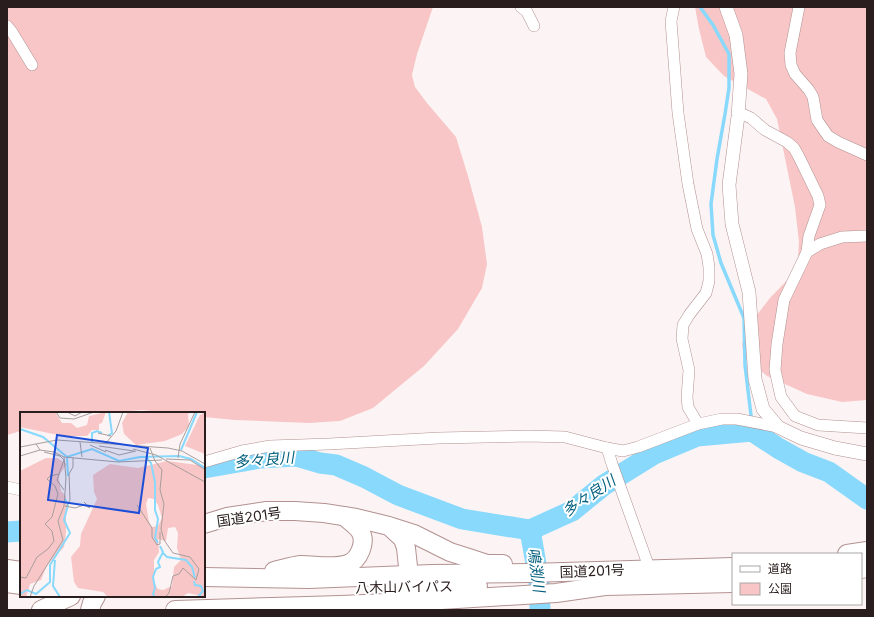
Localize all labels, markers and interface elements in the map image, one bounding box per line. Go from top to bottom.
inset map [20,412,205,597]
water label: 多々良川 [233,447,297,472]
water label: 多々良川 [559,470,621,520]
street label: 国道201号 [216,504,282,529]
water label: 鳴渕川 [524,546,549,596]
legend [732,553,862,605]
street label: 国道201号 [559,561,625,580]
text: 道路 [768,561,792,576]
street label: 八木山バイパス [355,577,453,596]
text: 公園 [768,581,792,596]

